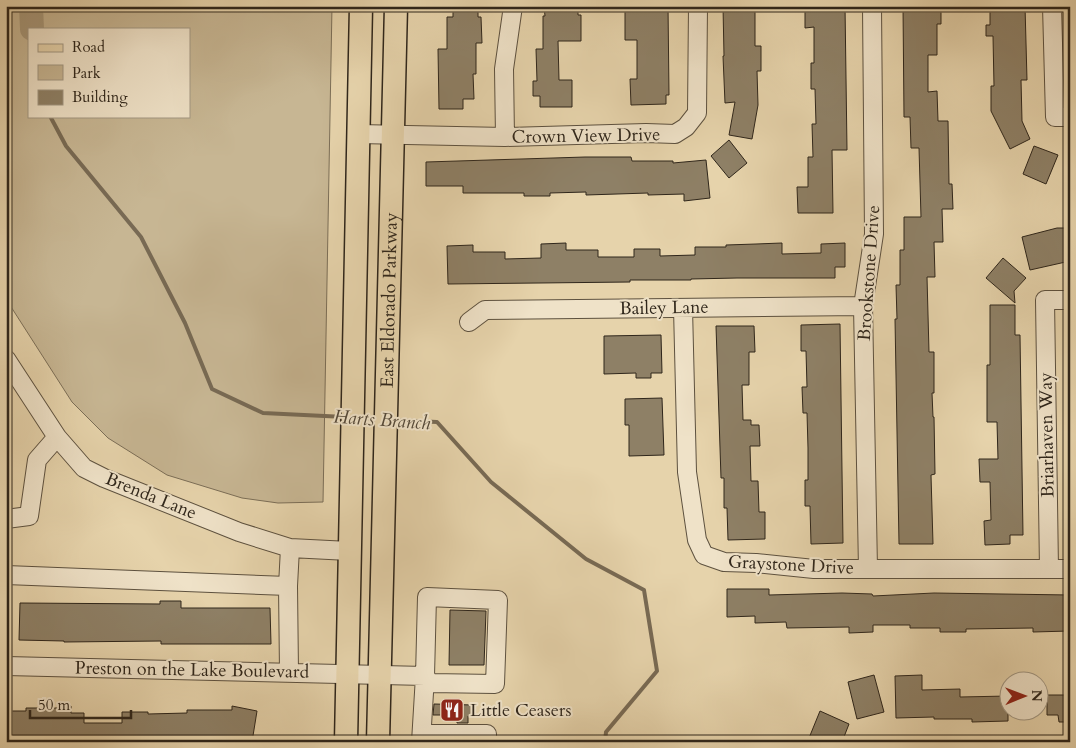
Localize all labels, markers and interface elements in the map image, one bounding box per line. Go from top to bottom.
legend [28,28,190,118]
text: Road [72,37,105,57]
text: Park [72,63,101,83]
text: Building [72,87,128,107]
street label: Crown View Drive [511,122,661,150]
street label: Brookstone Drive [852,204,886,342]
street label: East Eldorado Parkway [374,212,403,388]
street label: Bailey Lane [619,295,709,321]
street label: Briarhaven Way [1033,372,1061,498]
water label: Harts Branch [333,404,431,436]
street label: Brenda Lane [102,466,200,526]
street label: Graystone Drive [727,549,855,581]
street label: Preston on the Lake Boulevard [75,655,310,685]
north arrow [998,670,1048,720]
scale bar [30,688,131,720]
text: N [1027,690,1046,702]
text: 50 m [38,695,70,715]
restaurant icon: Little Ceasers [439,697,465,723]
place label: Little Ceasers [470,698,571,723]

